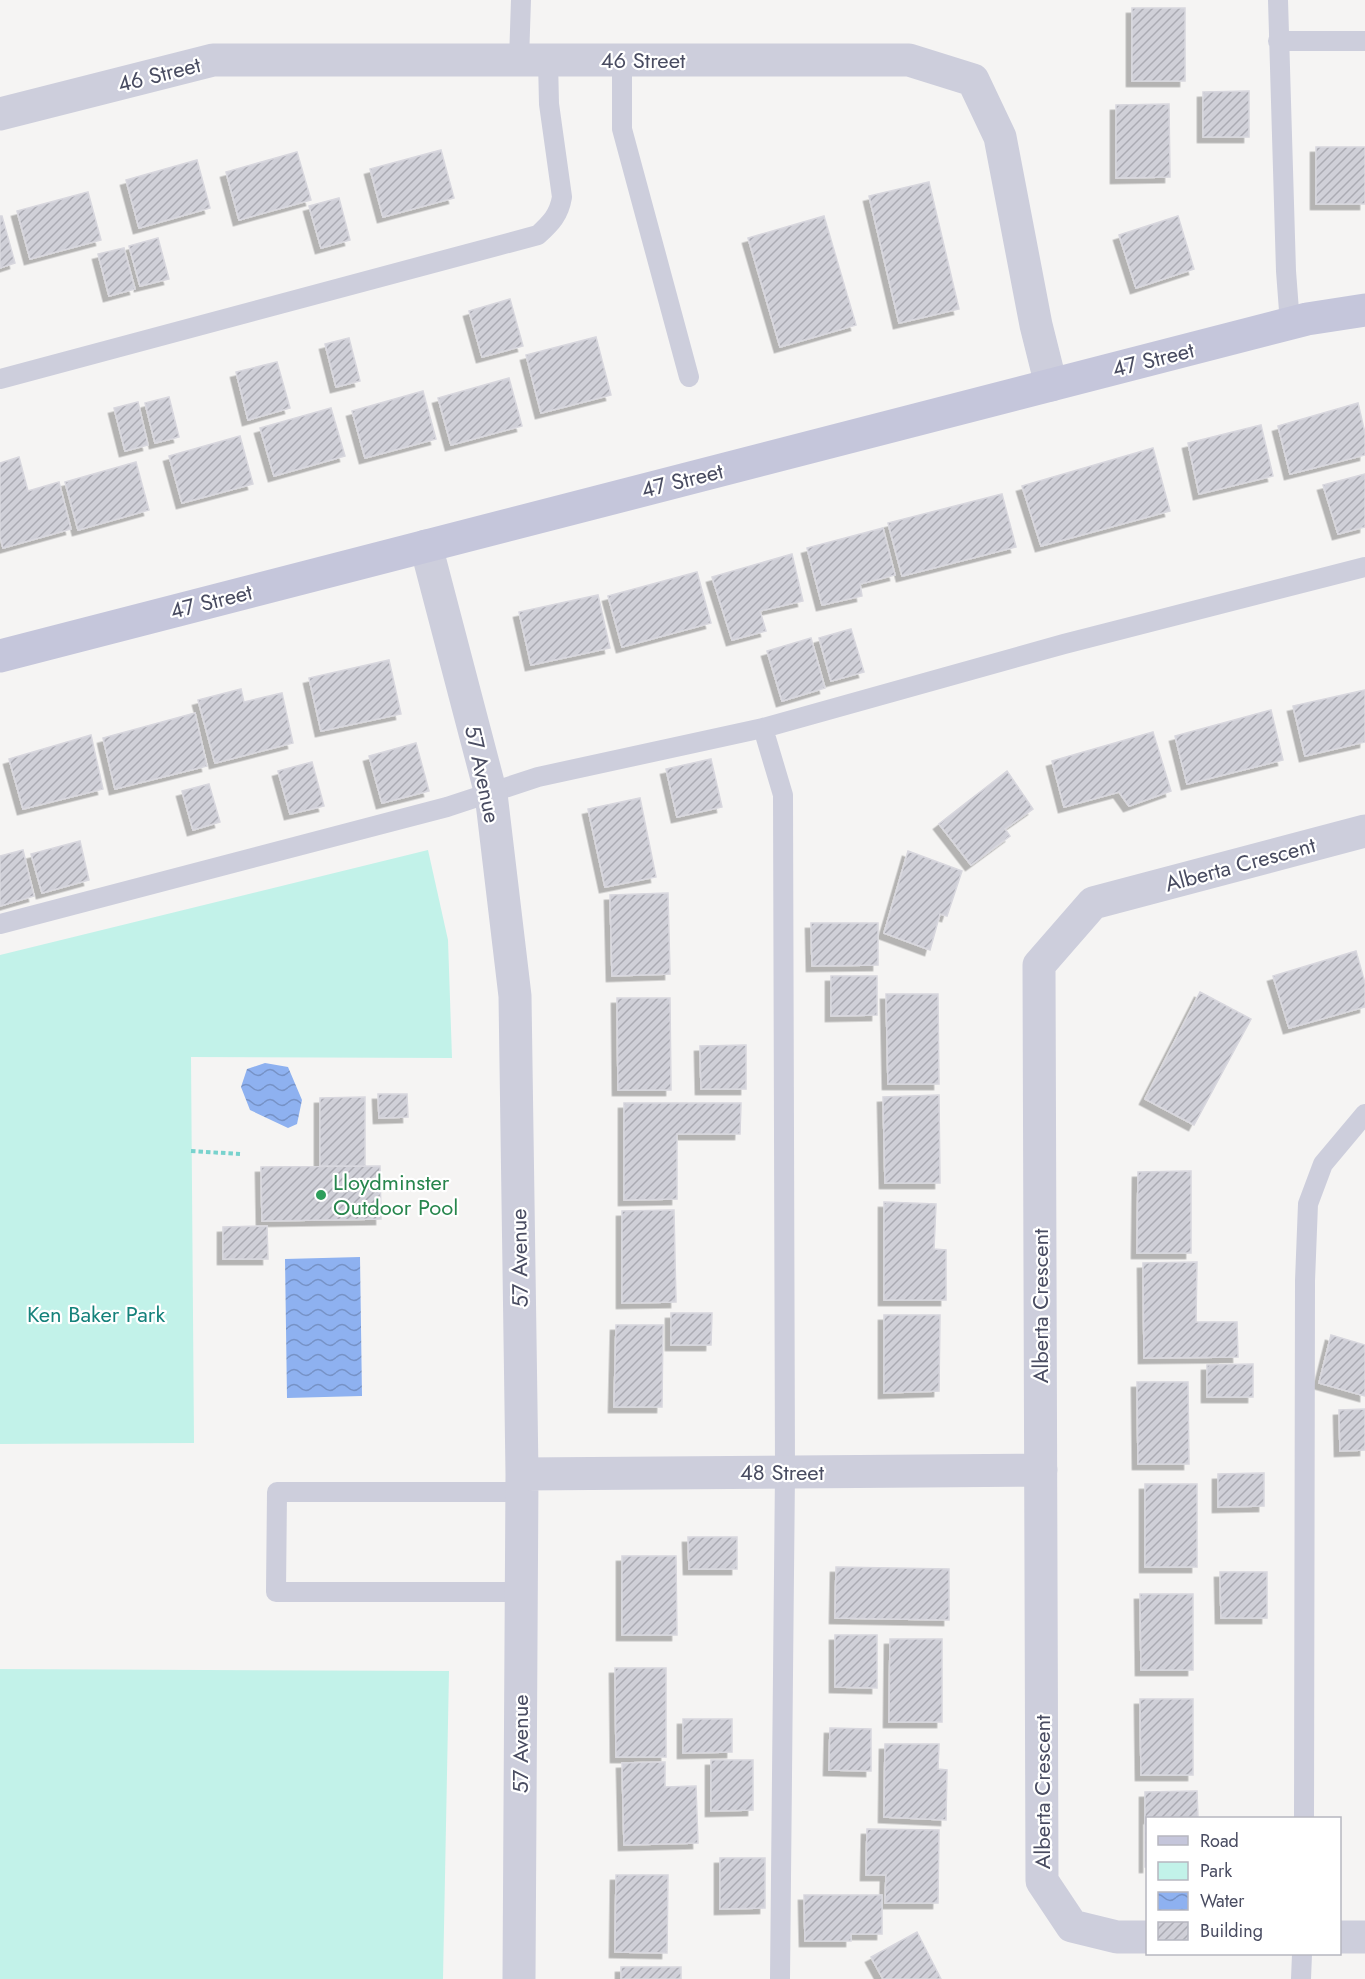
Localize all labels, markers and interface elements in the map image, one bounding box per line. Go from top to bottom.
street label: 46 Street [601,44,686,76]
street label: 46 Street [114,48,205,100]
street label: 47 Street [1109,333,1198,385]
street label: 47 Street [638,454,727,506]
street label: 47 Street [167,575,256,627]
street label: 57 Avenue [457,722,509,826]
street label: Alberta Crescent [1161,828,1320,899]
place label: Lloydminster Outdoor Pool [333,1166,458,1223]
marker: Lloydminster Outdoor Pool [314,1188,328,1202]
street label: 57 Avenue [502,1208,536,1308]
street label: Alberta Crescent [1024,1228,1056,1383]
park label: Ken Baker Park [27,1298,165,1330]
street label: 48 Street [740,1456,825,1488]
street label: 57 Avenue [504,1694,536,1794]
street label: Alberta Crescent [1026,1714,1058,1869]
legend [1146,1817,1341,1955]
text: Road [1200,1828,1239,1854]
text: Park [1200,1858,1232,1884]
text: Water [1200,1888,1245,1914]
text: Building [1200,1918,1263,1944]

